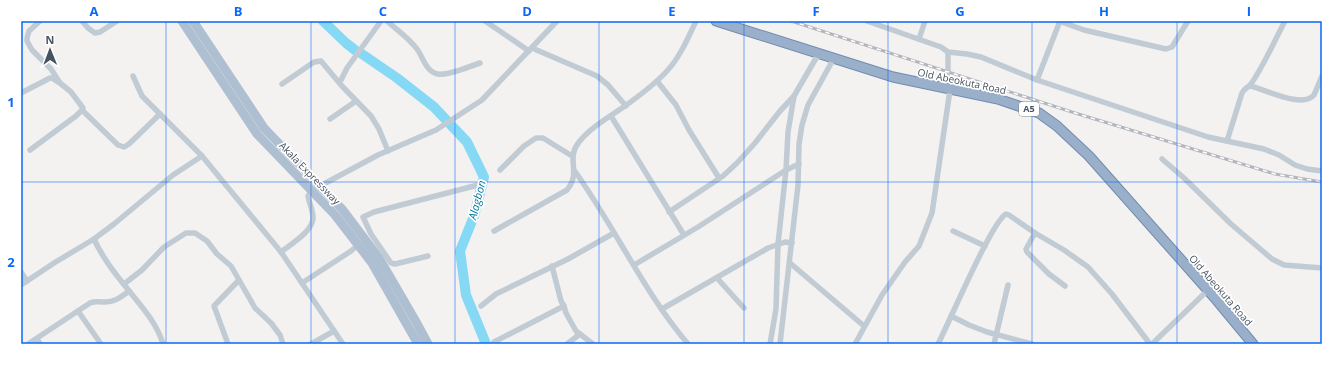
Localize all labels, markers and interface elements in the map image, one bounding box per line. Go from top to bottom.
text: A [90,2,99,20]
text: B [234,2,243,20]
text: C [379,2,387,20]
text: D [522,2,532,20]
text: E [668,2,676,20]
text: F [812,2,820,20]
text: G [955,2,965,20]
text: H [1099,2,1109,20]
text: I [1247,2,1251,20]
north arrow [30,30,70,70]
text: N [45,32,54,47]
street label: Old Abeokuta Road [916,65,1008,97]
text: 1 [7,93,15,111]
road number: A5 [1019,102,1039,116]
street label: Akala Expressway [276,139,344,208]
water label: Alagbon [464,179,489,222]
street label: Old Abeokuta Road [1186,251,1256,329]
text: 2 [7,253,15,271]

